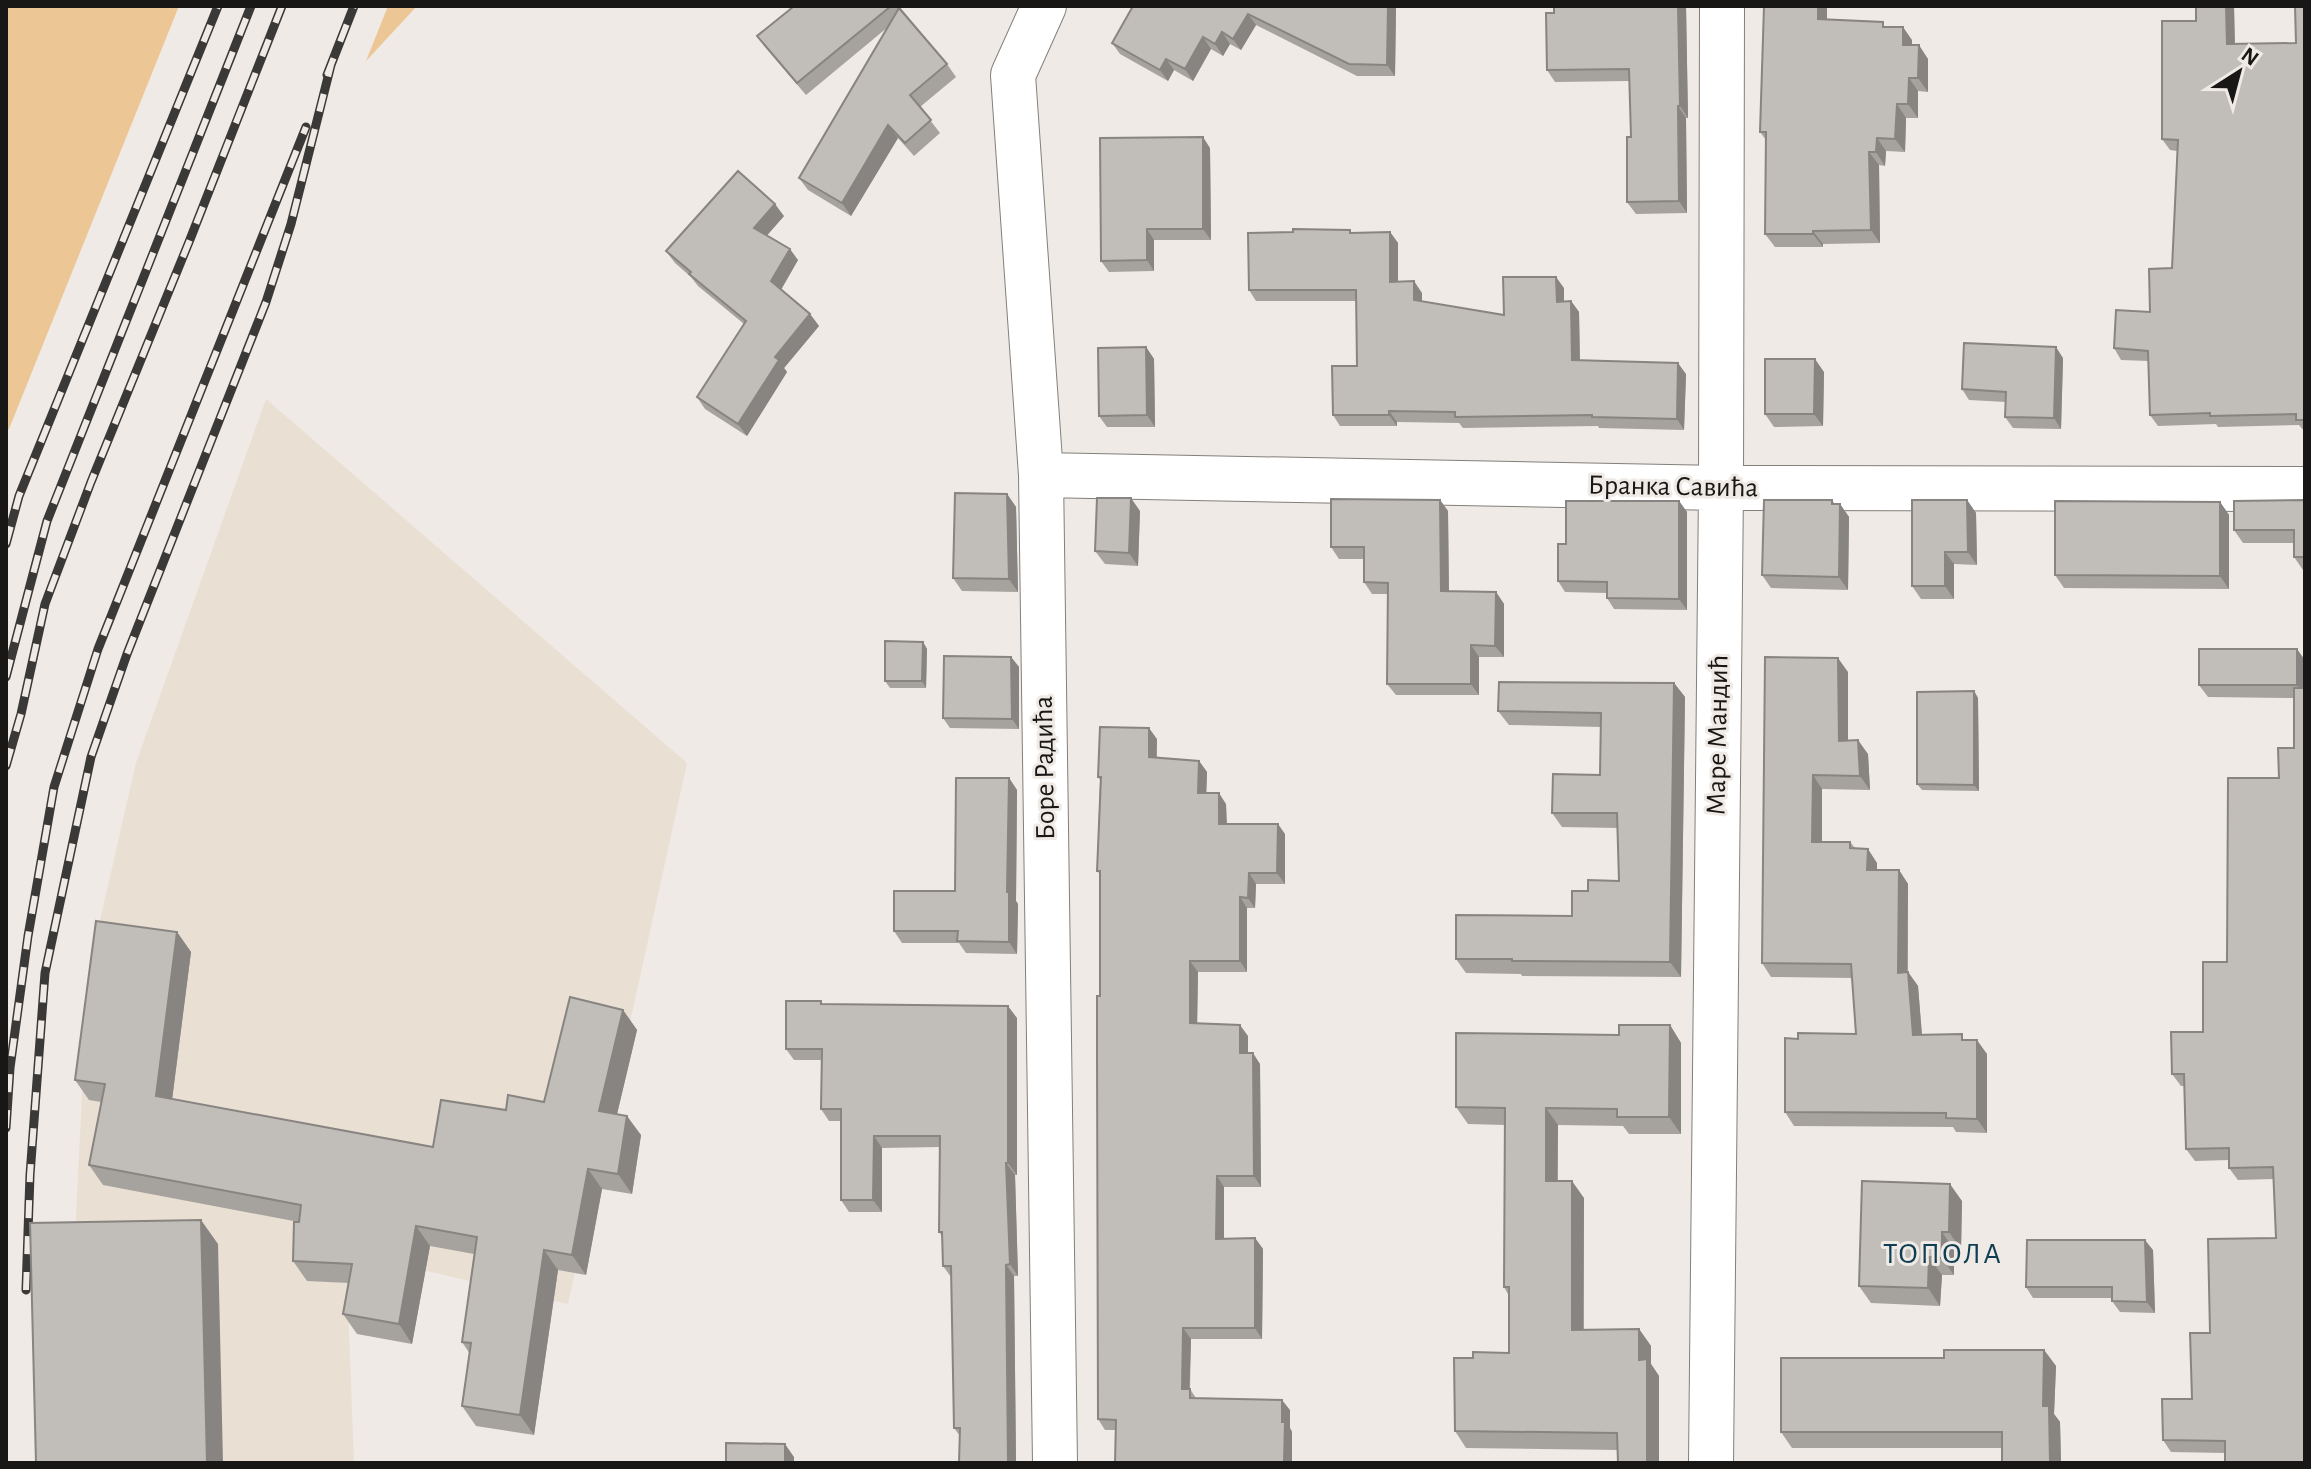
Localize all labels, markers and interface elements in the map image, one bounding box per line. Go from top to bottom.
north arrow [2199,32,2279,112]
text: N [2238,43,2263,70]
street label: Бранка Савића [1588,472,1759,502]
street label: Маре Мандић [1703,654,1733,816]
street label: Боре Радића [1030,695,1060,840]
district label: ТОПОЛА [1883,1239,2003,1269]

